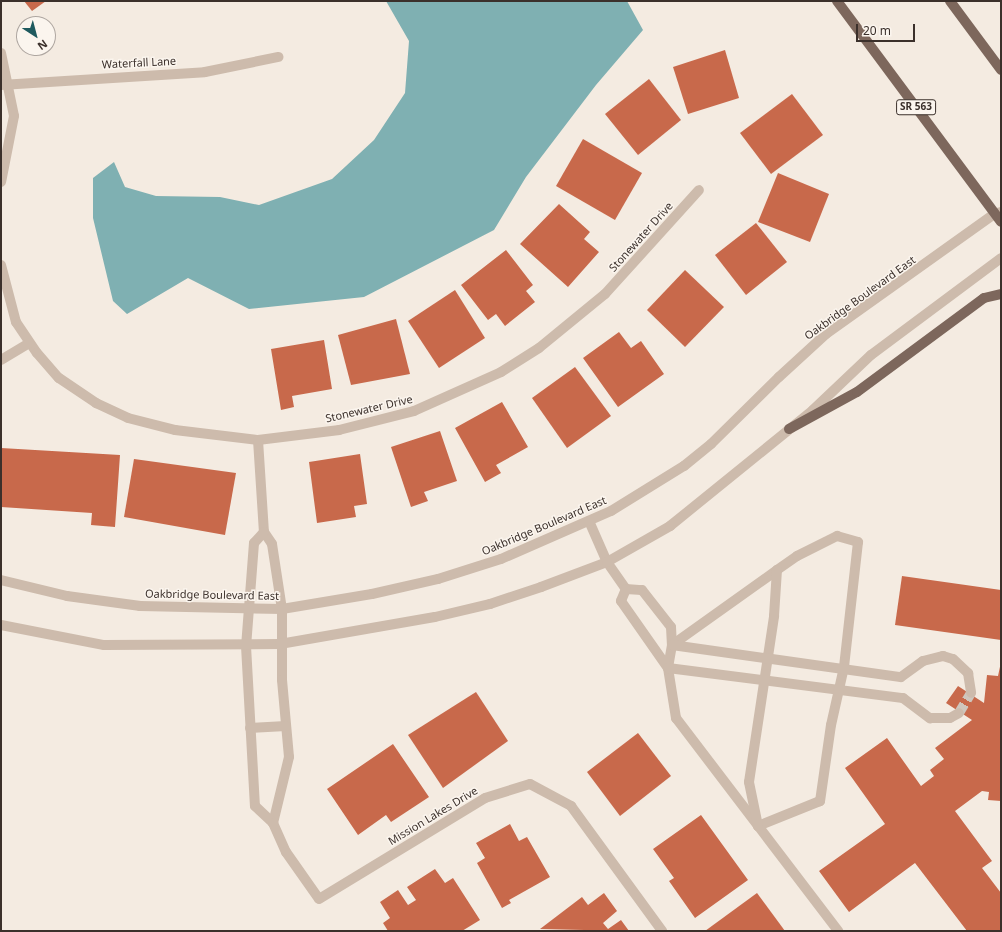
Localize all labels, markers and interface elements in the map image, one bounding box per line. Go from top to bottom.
north arrow [16,16,56,56]
scale bar [858,16,917,42]
text: 20 m [863,22,891,39]
text: N [35,37,51,54]
street label: Waterfall Lane [102,54,176,72]
road number: SR 563 [896,99,936,115]
street label: Stonewater Drive [606,199,676,275]
street label: Oakbridge Boulevard East [802,253,918,343]
street label: Stonewater Drive [324,393,414,425]
street label: Oakbridge Boulevard East [480,494,608,558]
street label: Oakbridge Boulevard East [145,587,279,603]
street label: Mission Lakes Drive [386,784,480,848]

